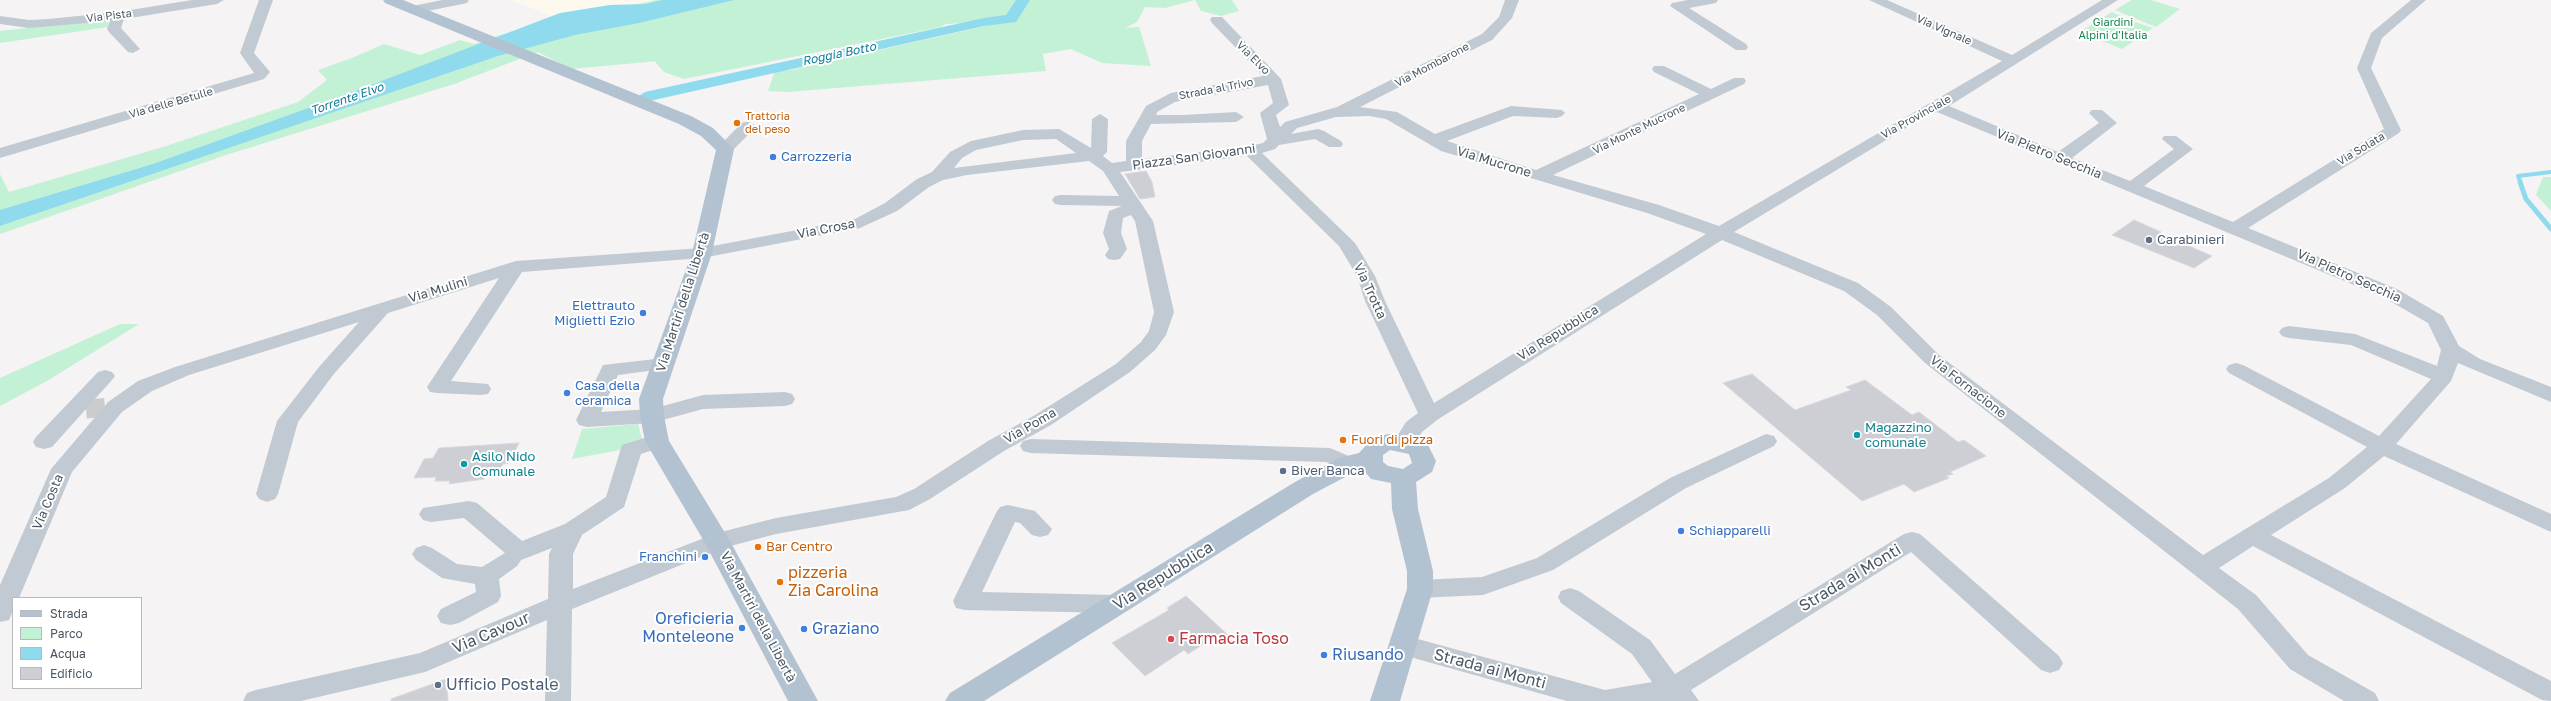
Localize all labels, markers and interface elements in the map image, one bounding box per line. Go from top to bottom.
street label: Via Pista [85,7,133,25]
street label: Via Vignale [1914,12,1974,48]
park label: Giardini Alpini d'Italia [2079,16,2147,42]
water label: Roggia Botto [801,39,877,69]
street label: Via Elvo [1234,39,1272,77]
street label: Via Mombarone [1393,40,1471,90]
street label: Strada al Trivo [1178,75,1254,103]
water label: Torrente Elvo [309,80,385,118]
street label: Via delle Betulle [128,85,214,121]
street label: Via Provinciale [1879,92,1953,142]
street label: Via Monte Mucrone [1590,101,1688,157]
place label: Trattoria del peso [745,110,790,136]
marker: Trattoria del peso [732,118,742,128]
street label: Via Pietro Secchia [1994,126,2104,182]
street label: Via Solata [2335,130,2387,168]
street label: Piazza San Giovanni [1131,141,1257,173]
street label: Via Mucrone [1455,143,1533,181]
place label: Carrozzeria [781,149,852,165]
marker: Carrozzeria [768,152,778,162]
street label: Via Crosa [796,216,856,242]
street label: Via Martiri della Libertà [653,230,713,374]
place label: Carabinieri [2157,232,2225,248]
marker: Carabinieri [2144,235,2154,245]
street label: Via Pietro Secchia [2294,246,2404,306]
street label: Via Trotta [1350,260,1390,322]
street label: Via Mulini [407,274,469,306]
place label: Elettrauto Miglietti Ezio [554,298,635,329]
street label: Via Repubblica [1514,302,1602,364]
marker: Elettrauto Miglietti Ezio [638,308,648,318]
street label: Via Fornacione [1927,352,2009,422]
place label: Casa della ceramica [575,378,640,409]
marker: Casa della ceramica [562,388,572,398]
street label: Via Poma [1001,405,1059,447]
place label: Magazzino comunale [1865,420,1932,451]
marker: Magazzino comunale [1852,430,1862,440]
place label: Fuori di pizza [1351,432,1433,448]
marker: Fuori di pizza [1338,435,1348,445]
place label: Asilo Nido Comunale [472,449,535,480]
marker: Asilo Nido Comunale [459,459,469,469]
place label: Biver Banca [1291,463,1365,479]
marker: Biver Banca [1278,466,1288,476]
street label: Via Costa [29,472,67,532]
place label: Schiapparelli [1689,523,1771,539]
marker: Schiapparelli [1676,526,1686,536]
street label: Via Repubblica [1109,538,1217,614]
place label: Bar Centro [766,539,833,555]
street label: Strada ai Monti [1796,540,1904,616]
marker: Bar Centro [753,542,763,552]
place label: Franchini [639,549,697,565]
street label: Via Martiri della Libertà [717,549,799,685]
marker: Franchini [700,552,710,562]
place label: pizzeria Zia Carolina [788,563,879,601]
marker: pizzeria Zia Carolina [775,577,785,587]
legend [12,597,142,689]
text: Strada [50,606,88,621]
street label: Via Cavour [450,608,532,658]
place label: Oreficieria Monteleone [642,609,734,647]
place label: Graziano [812,619,879,639]
marker: Oreficieria Monteleone [737,623,747,633]
marker: Graziano [799,624,809,634]
text: Parco [50,626,83,641]
place label: Farmacia Toso [1179,629,1289,649]
marker: Farmacia Toso [1166,634,1176,644]
place label: Riusando [1332,645,1404,665]
street label: Strada ai Monti [1432,645,1548,693]
text: Acqua [50,646,86,661]
marker: Riusando [1319,650,1329,660]
text: Edificio [50,666,92,681]
place label: Ufficio Postale [446,675,558,695]
marker: Ufficio Postale [433,680,443,690]

